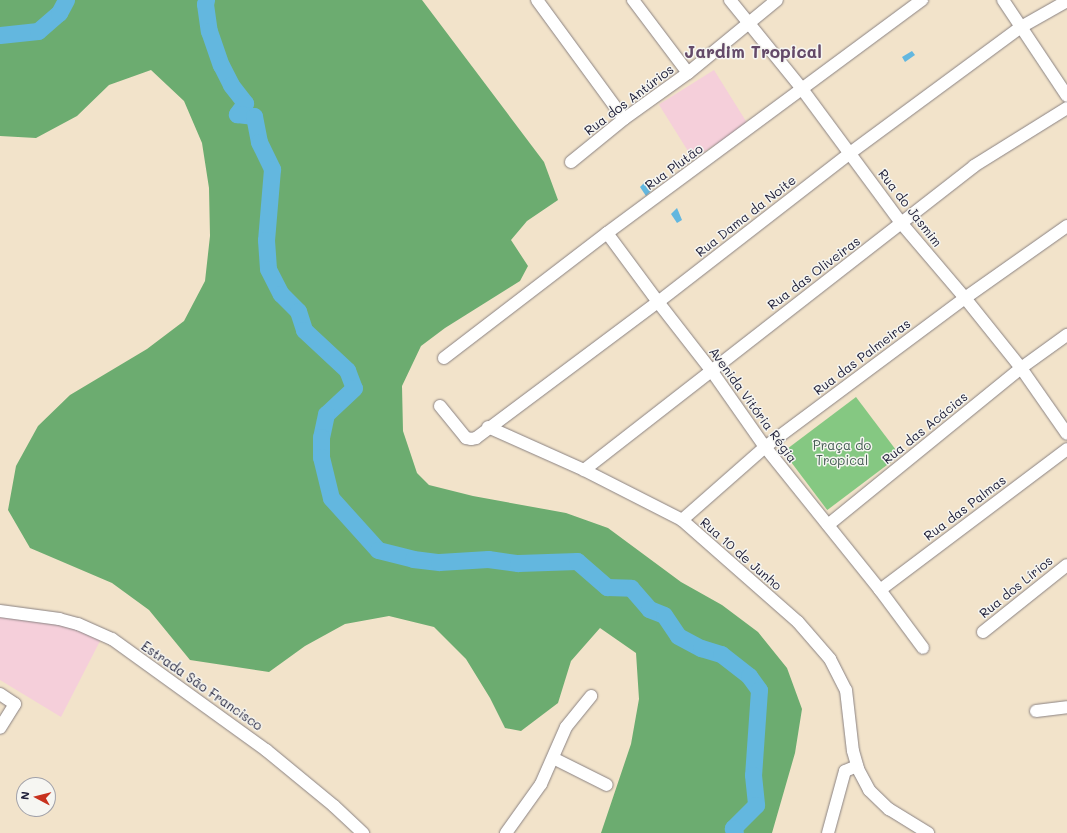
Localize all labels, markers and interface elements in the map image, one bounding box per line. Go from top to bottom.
district label: Jardim Tropical [684,42,822,62]
street label: Rua dos Antúrios [581,61,677,139]
street label: Rua Plutão [642,141,706,193]
street label: Rua do Jasmim [875,166,945,250]
street label: Rua Dama da Noite [693,172,799,260]
street label: Rua das Oliveiras [765,233,863,313]
street label: Rua das Palmeiras [811,316,913,398]
street label: Avenida Vitória Régia [706,344,800,466]
street label: Rua das Acácias [879,389,971,467]
park label: Praça do Tropical [813,438,871,469]
street label: Rua das Palmas [921,472,1009,544]
street label: Rua 10 de Junho [697,514,785,594]
street label: Rua dos Lírios [976,553,1056,621]
street label: Estrada São Francisco [138,638,266,734]
north arrow [16,777,56,817]
text: N [17,791,33,801]

